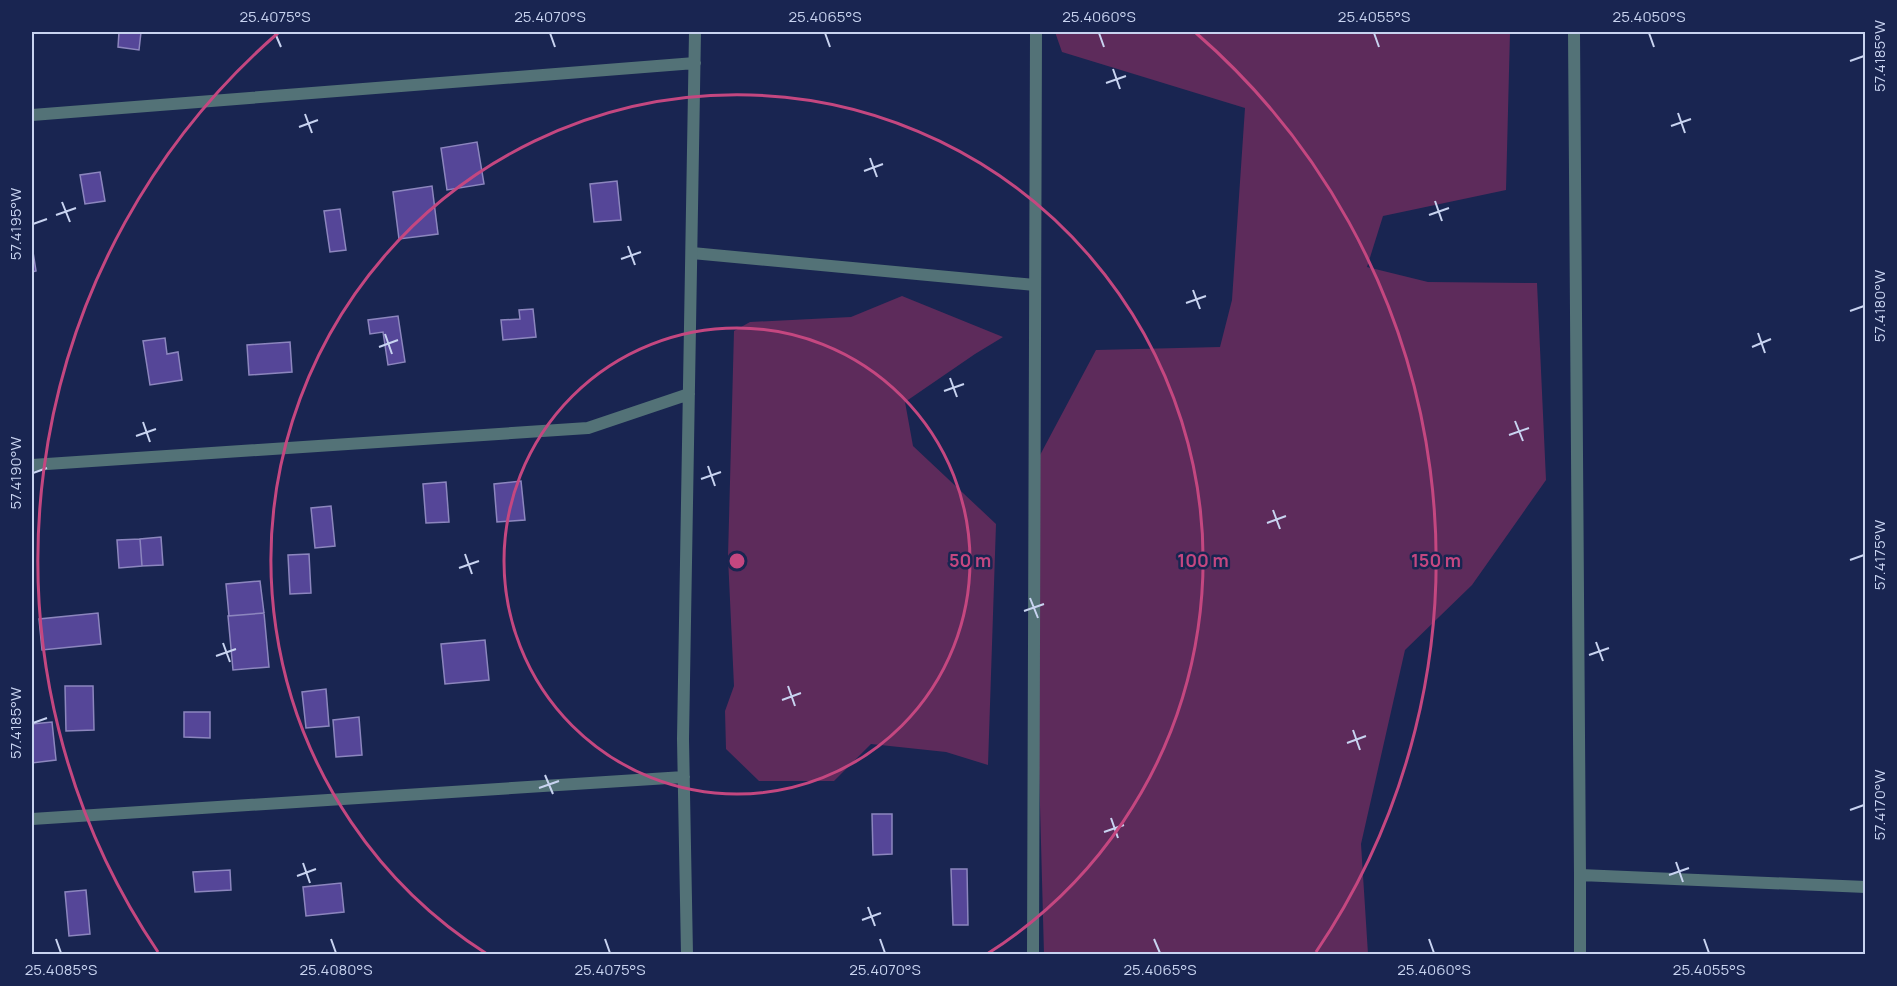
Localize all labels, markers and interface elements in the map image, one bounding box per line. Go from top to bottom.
text: 25.4075°S [239,6,311,27]
text: 25.4070°S [514,6,586,27]
text: 25.4065°S [789,6,861,27]
text: 25.4060°S [1062,6,1136,27]
text: 25.4055°S [1338,6,1410,27]
text: 25.4050°S [1613,6,1685,27]
text: 57.4185°W [1869,20,1890,92]
text: 57.4195°W [5,188,26,260]
text: 57.4180°W [1869,270,1890,342]
text: 57.4190°W [5,437,26,509]
text: 57.4175°W [1869,520,1890,590]
text: 50 m [949,548,991,572]
text: 100 m [1177,548,1229,572]
text: 150 m [1411,548,1461,572]
centre of rings [727,551,747,571]
text: 57.4185°W [5,687,26,759]
text: 57.4170°W [1869,769,1890,841]
text: 25.4085°S [25,959,97,980]
text: 25.4080°S [300,959,372,980]
text: 25.4075°S [574,959,646,980]
text: 25.4070°S [849,959,921,980]
text: 25.4065°S [1124,959,1196,980]
text: 25.4060°S [1397,959,1471,980]
text: 25.4055°S [1673,959,1745,980]

